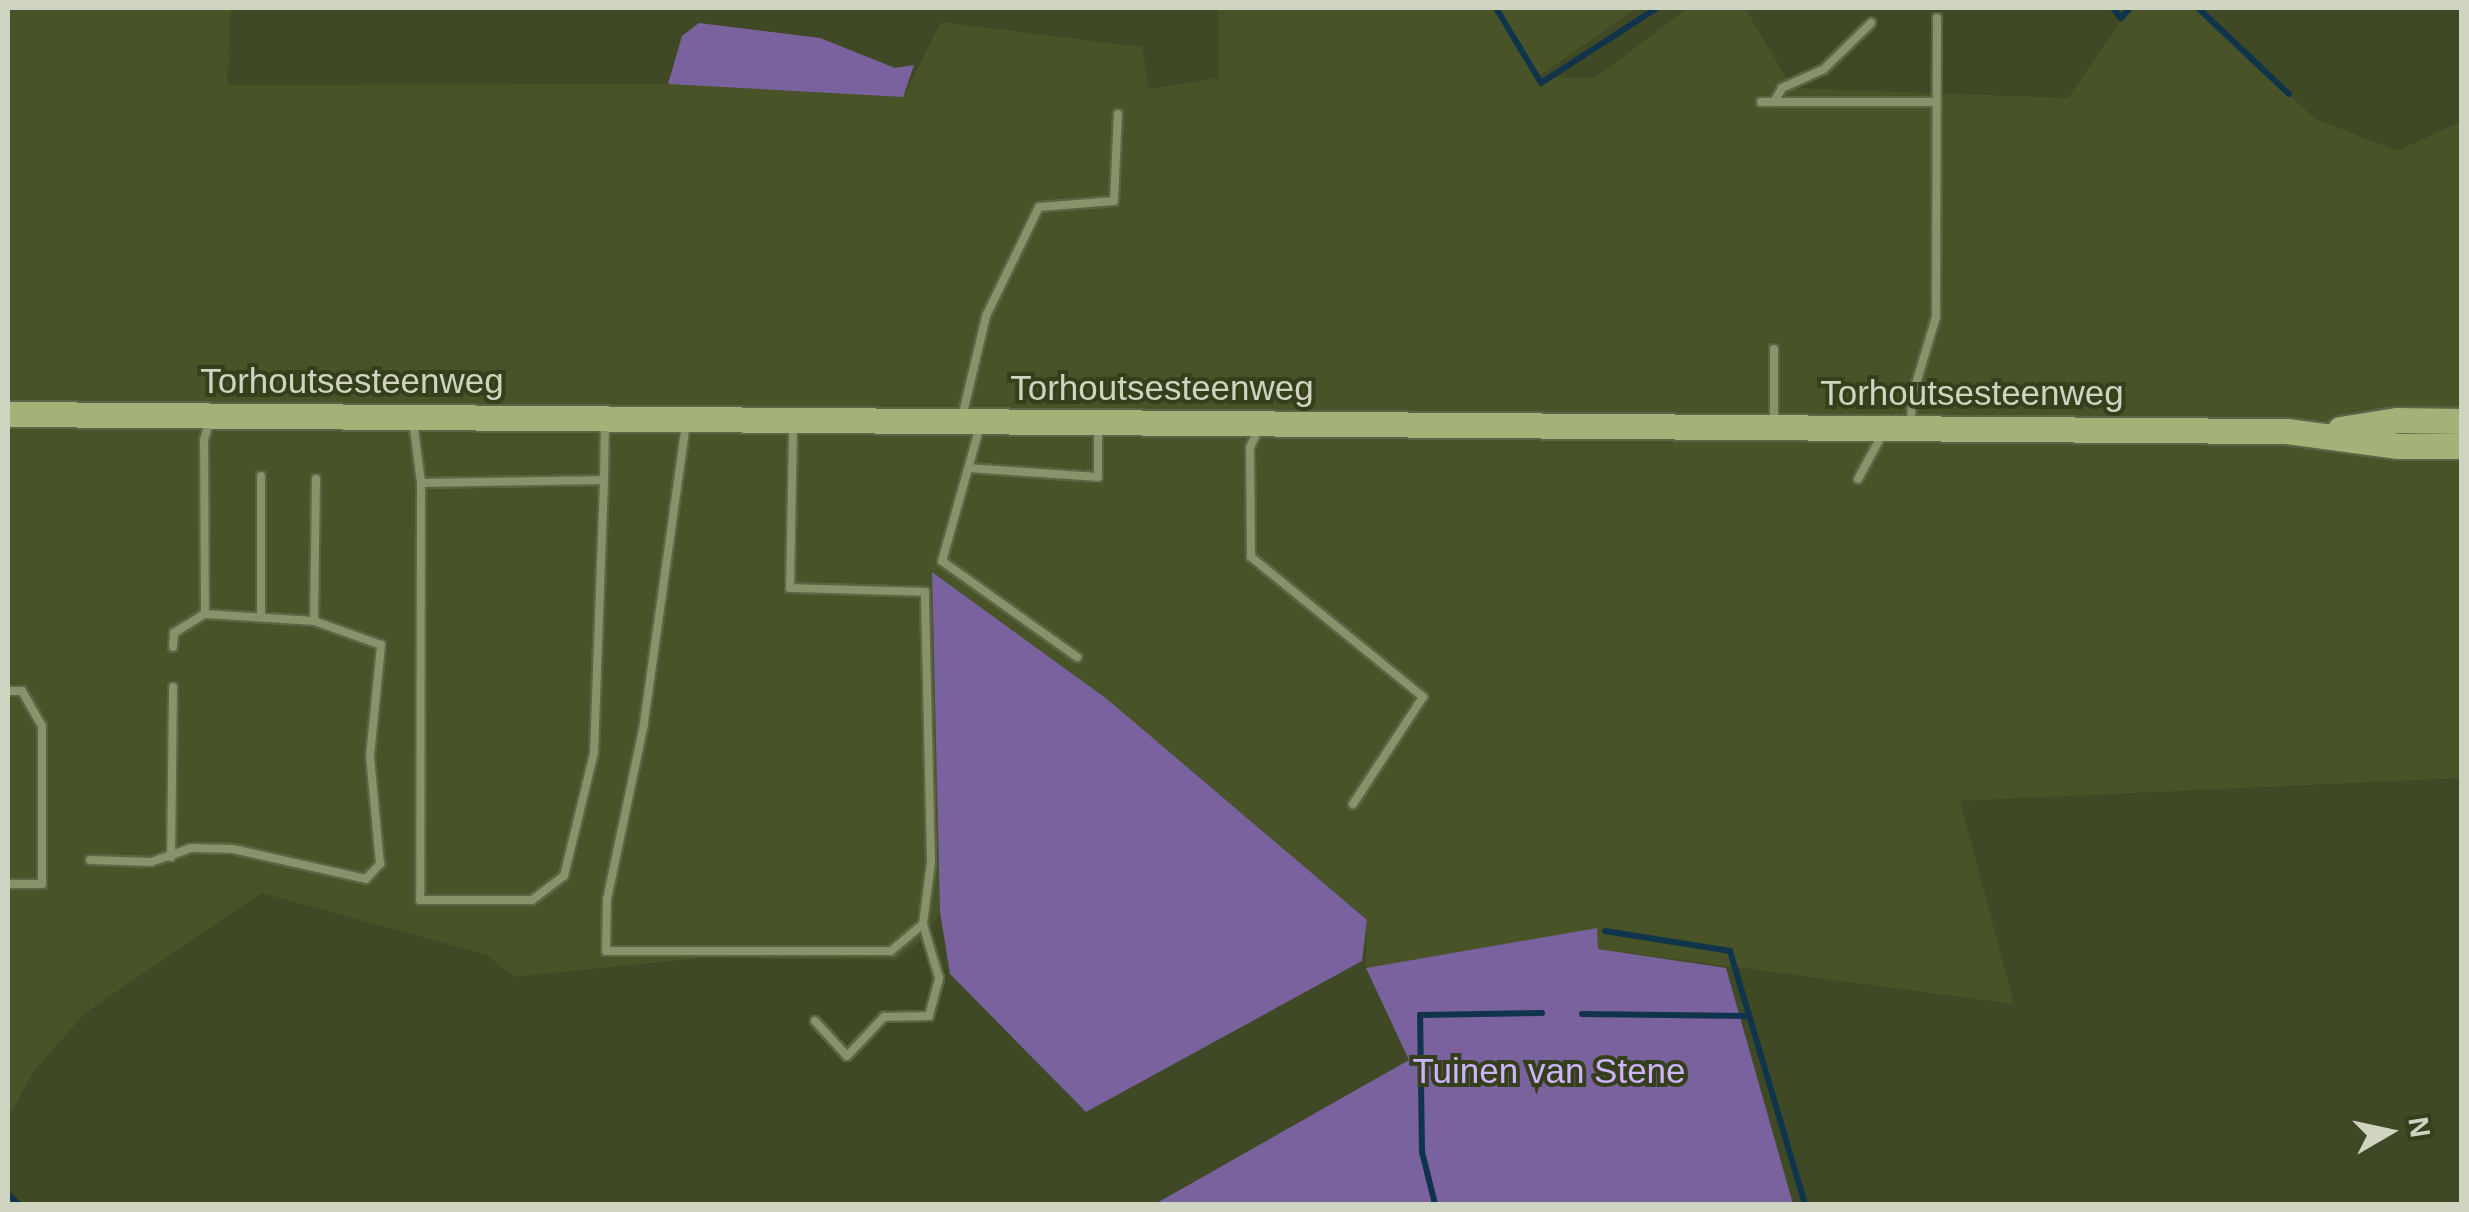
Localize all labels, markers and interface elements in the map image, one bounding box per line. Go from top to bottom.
street label: Torhoutsesteenweg [200,360,504,402]
street label: Torhoutsesteenweg [1010,367,1314,409]
street label: Torhoutsesteenweg [1820,372,2124,414]
park label: Tuinen van Stene [1412,1050,1686,1092]
north arrow [2339,1082,2439,1182]
text: N [2402,1115,2436,1140]

